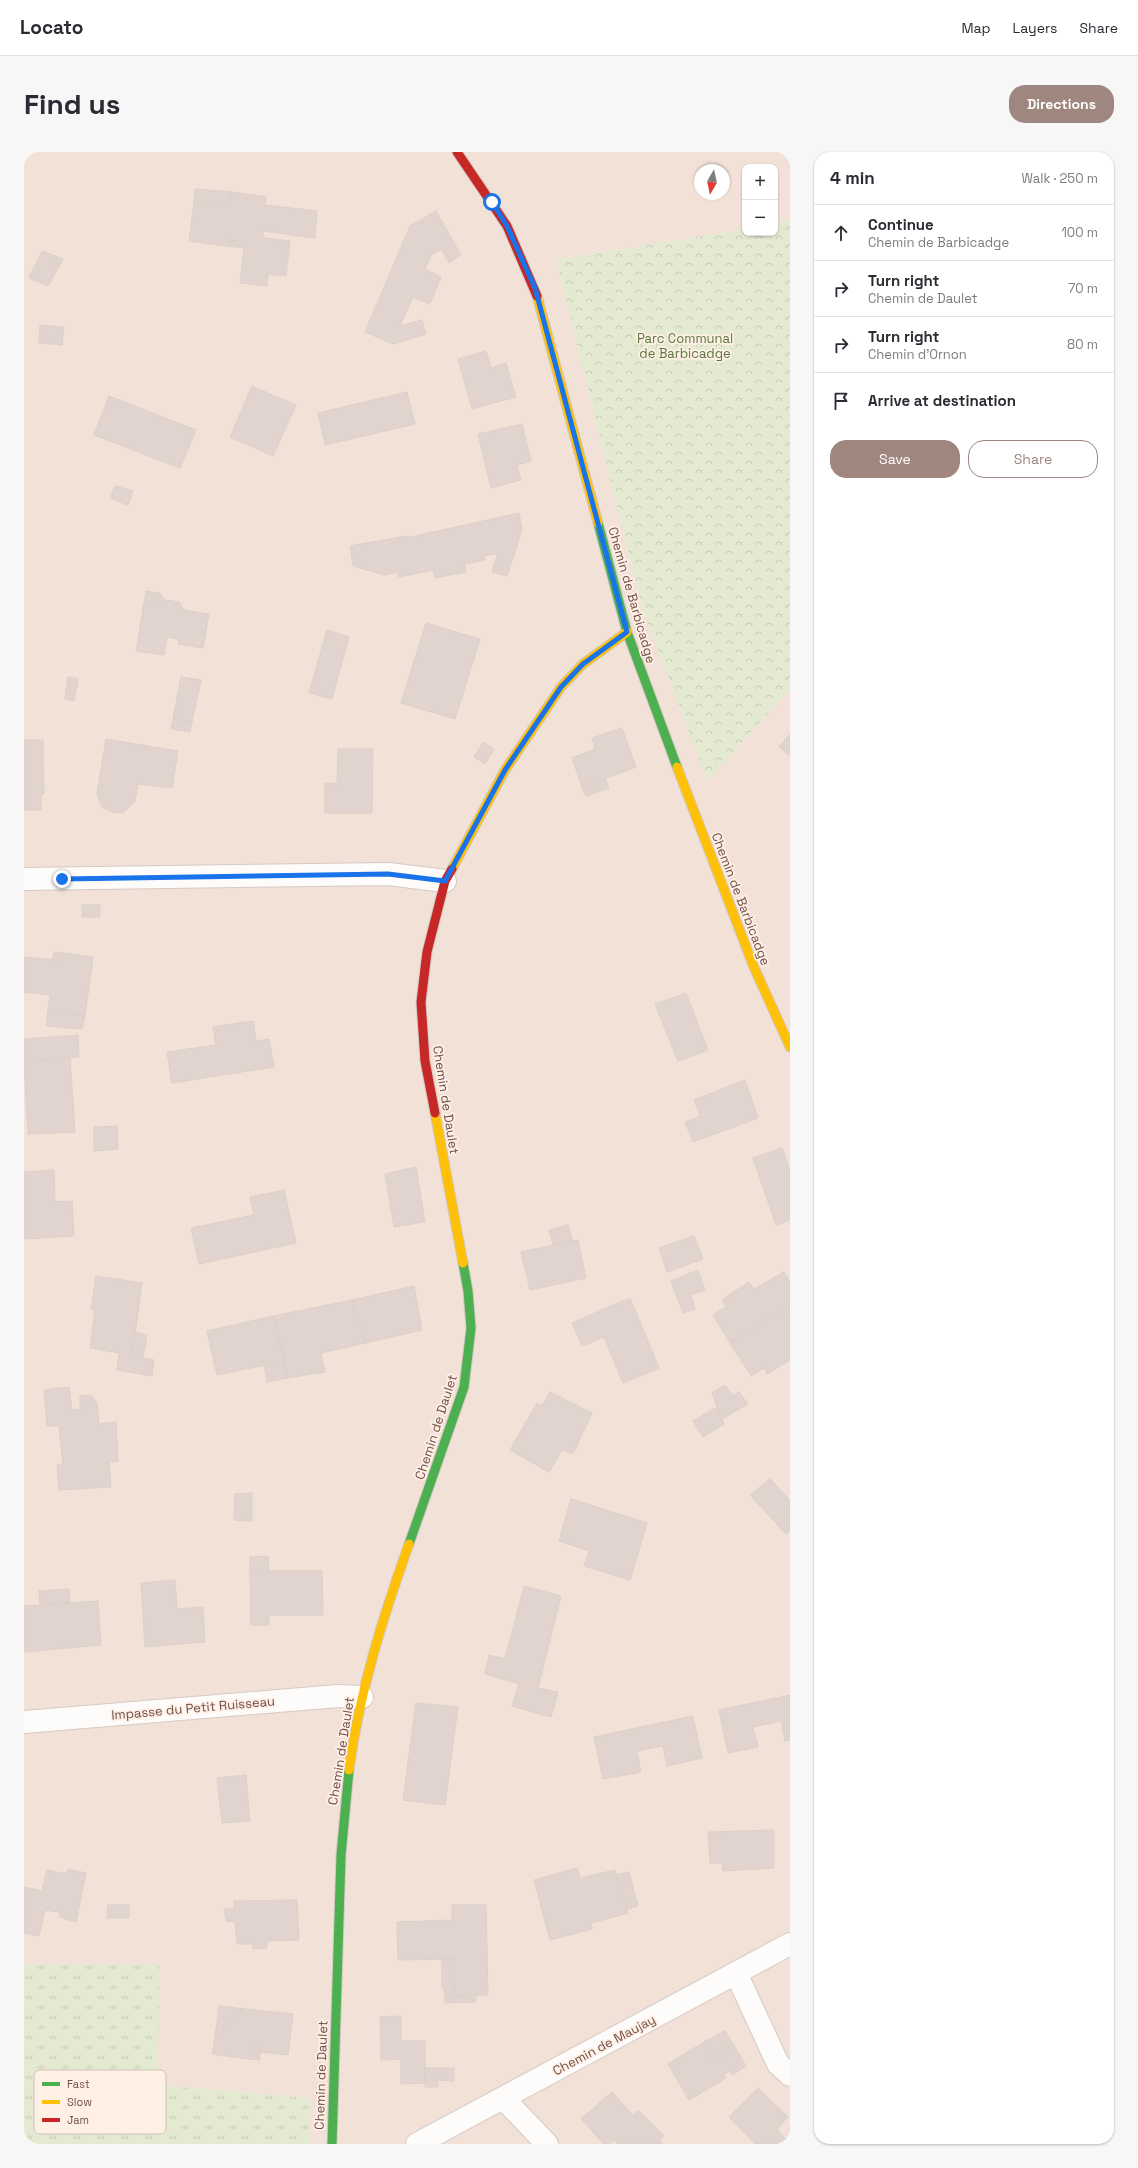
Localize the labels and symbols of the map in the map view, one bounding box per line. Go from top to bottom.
north arrow [694,164,730,200]
route start [483,193,501,211]
park label: Parc Communal de Barbicadge [637,330,733,362]
street label: Chemin de Barbicadge [604,525,660,665]
street label: Chemin de Barbicadge [708,830,774,968]
route end [53,870,71,888]
street label: Chemin de Daulet [429,1045,463,1155]
street label: Chemin de Daulet [411,1372,461,1482]
street label: Impasse du Petit Ruisseau [111,1692,275,1724]
street label: Chemin de Daulet [324,1696,358,1806]
street label: Chemin de Maujay [550,2011,658,2079]
street label: Chemin de Daulet [311,2020,331,2130]
legend [34,2070,166,2134]
text: Fast [67,2077,90,2091]
text: Slow [67,2095,92,2109]
text: Jam [67,2113,89,2127]

